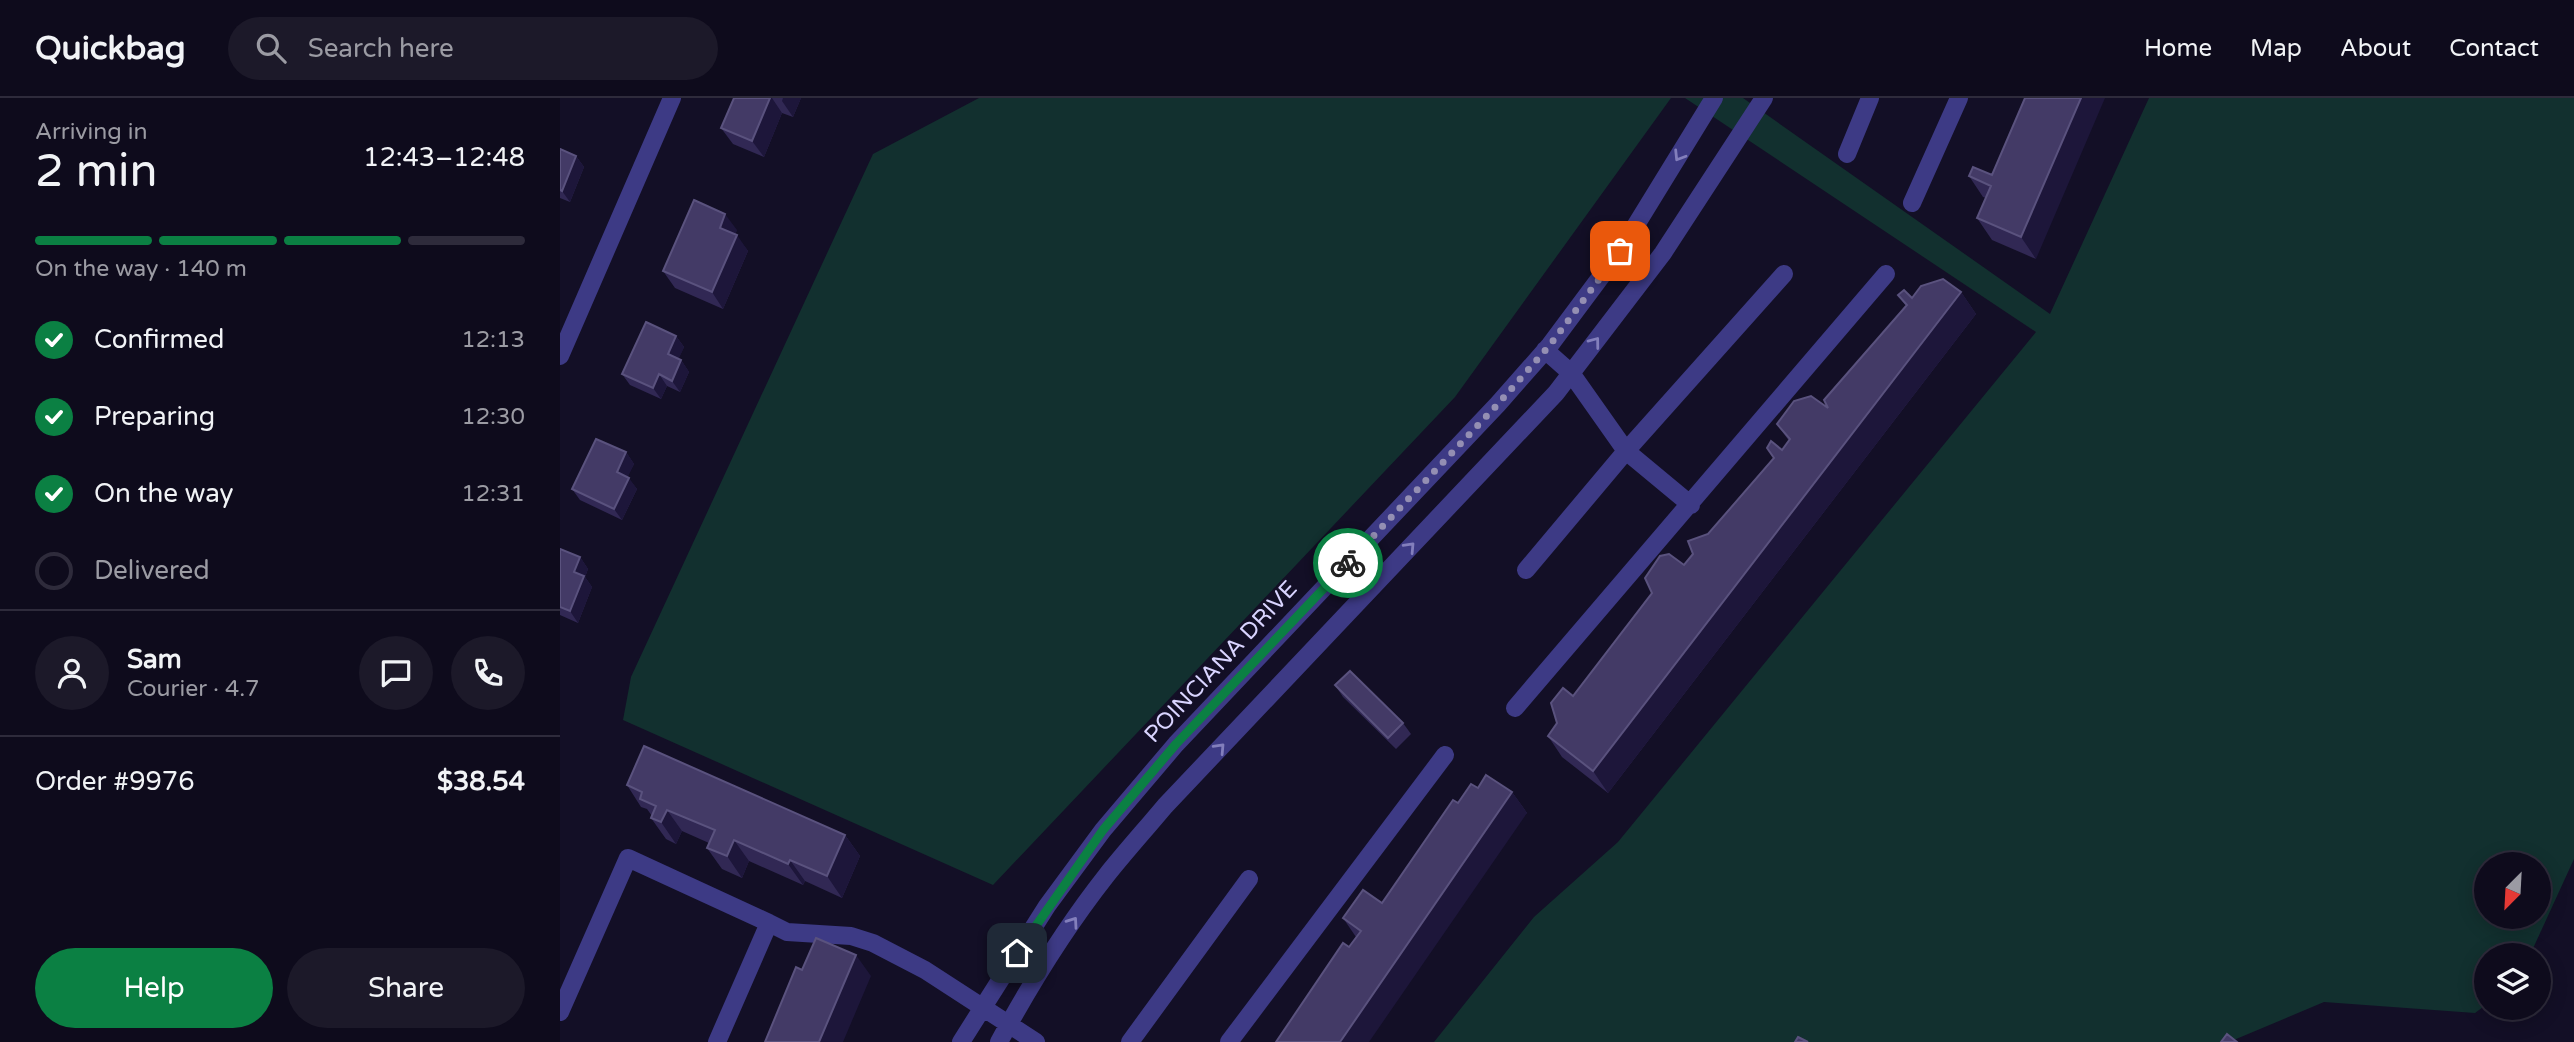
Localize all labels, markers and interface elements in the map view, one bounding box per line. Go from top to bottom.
search box [228,17,718,80]
text: Quickbag [35,29,186,68]
icon: search [252,29,290,67]
text: Search here [308,33,454,64]
text: Home [2144,34,2212,63]
text: Map [2250,34,2302,63]
text: About [2340,34,2411,63]
text: Contact [2449,34,2539,63]
text: Arriving in [35,118,148,146]
text: 12:43–12:48 [363,142,525,173]
text: 2 min [35,144,158,199]
one-way arrow [1674,149,1687,162]
pin [1590,221,1650,281]
icon: bag [1601,232,1639,270]
text: On the way · 140 m [35,255,247,283]
icon: check [35,321,73,359]
text: Confirmed [94,324,224,355]
text: 12:13 [461,326,525,354]
one-way arrow [1586,337,1599,350]
icon: check [35,398,73,436]
text: Preparing [94,401,215,432]
text: 12:30 [461,403,525,431]
icon: check [35,475,73,513]
text: On the way [94,478,234,509]
text: 12:31 [461,480,525,508]
courier [1313,528,1383,598]
one-way arrow [1402,542,1414,555]
icon: bike [1329,544,1367,582]
text: Delivered [94,555,210,586]
street label: POINCIANA DRIVE [1139,575,1303,749]
button: person [35,636,109,710]
button: chat [359,636,433,710]
button: phone [451,636,525,710]
text: Sam [127,644,182,675]
text: Courier · 4.7 [127,675,260,703]
one-way arrow [1212,743,1224,756]
text: Order #9976 [35,766,195,797]
text: $38.54 [437,766,525,797]
north arrow [2474,852,2552,929]
map controls [2474,852,2551,1020]
one-way arrow [1065,917,1078,930]
pin [987,923,1047,983]
icon: home [998,934,1036,972]
button: layers [2474,943,2551,1020]
button: Help [35,948,273,1028]
button: Share [287,948,525,1028]

